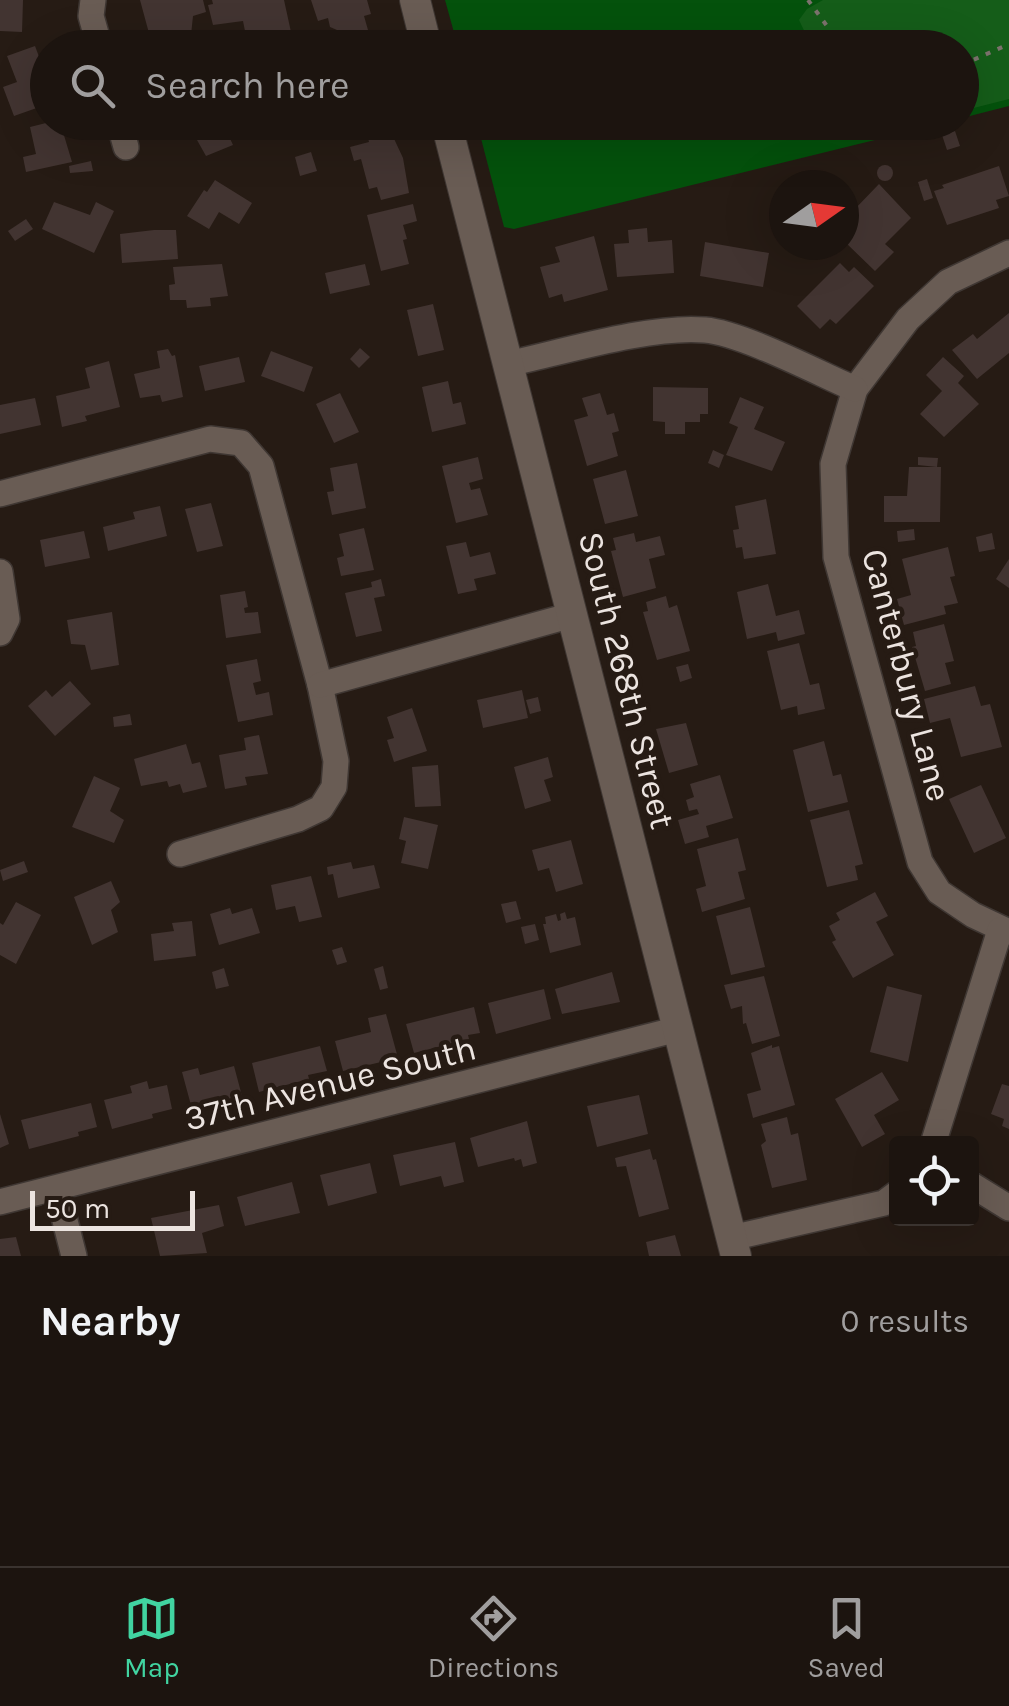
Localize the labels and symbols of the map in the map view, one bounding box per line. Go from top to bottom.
north arrow [769,170,859,260]
street label: South 268th Street [570,527,683,833]
street label: Canterbury Lane [853,544,960,806]
street label: 37th Avenue South [180,1027,480,1140]
scale bar [30,1186,195,1230]

